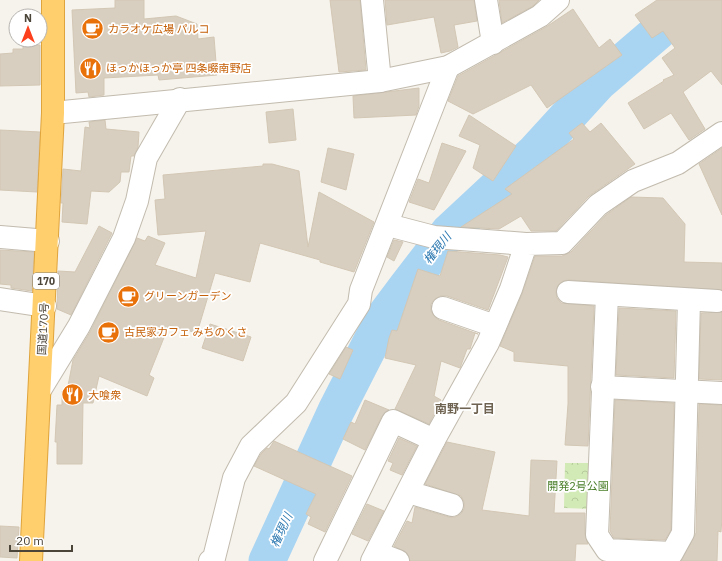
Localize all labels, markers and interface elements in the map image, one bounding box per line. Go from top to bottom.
north arrow [8,8,48,48]
text: N [24,11,32,25]
cafe icon: カラオケ広場 パルコ [79,16,105,42]
place label: カラオケ広場 パルコ [108,22,209,36]
restaurant icon: ほっかほっか亭 四条畷南野店 [77,55,103,81]
place label: ほっかほっか亭 四条畷南野店 [106,61,252,75]
water label: 権現川 [420,228,455,267]
road number: 170 [33,273,59,289]
cafe icon: グリーンガーデン [115,283,141,309]
place label: グリーンガーデン [144,289,231,303]
street label: 国道170号 [35,302,51,356]
cafe icon: 古民家カフェ みちのくさ [96,319,122,345]
place label: 古民家カフェ みちのくさ [124,325,248,339]
restaurant icon: 大喰衆 [60,382,86,408]
place label: 大喰衆 [88,388,121,402]
district label: 南野一丁目 [435,401,495,416]
park label: 開発2号公園 [547,479,609,493]
water label: 権現川 [267,509,296,549]
scale bar [10,527,72,553]
text: 20 m [16,533,44,548]

